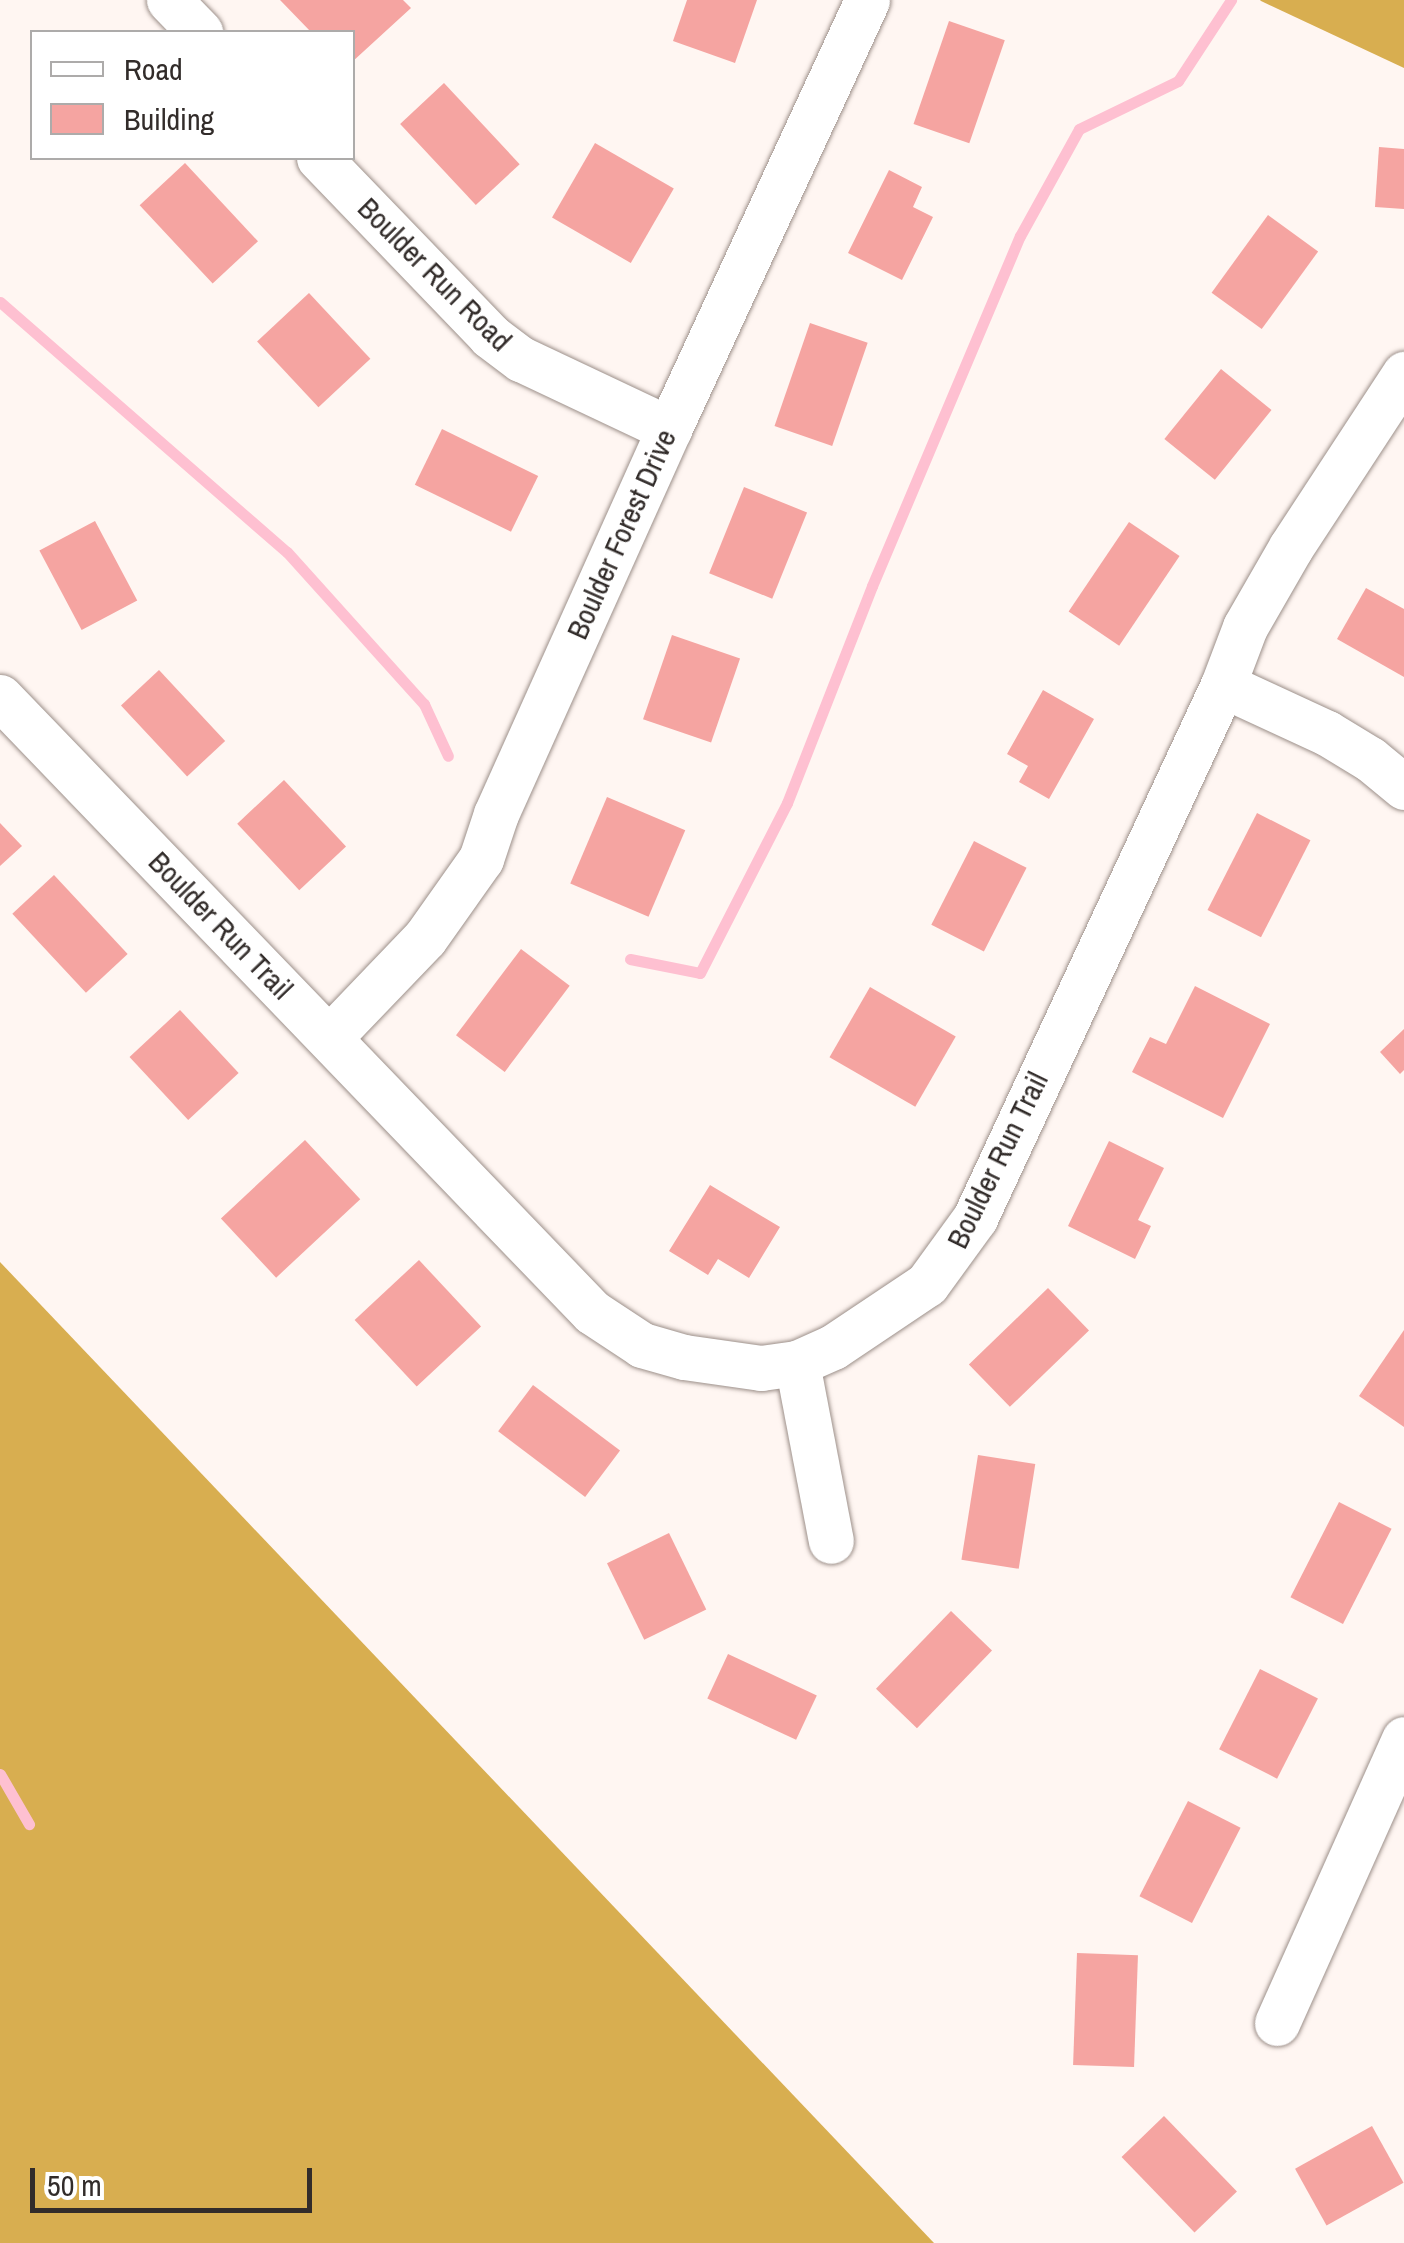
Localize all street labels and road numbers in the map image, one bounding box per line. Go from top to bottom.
street label: Boulder Run Road [351,190,519,358]
street label: Boulder Forest Drive [559,424,683,644]
street label: Boulder Run Trail [141,843,301,1007]
street label: Boulder Run Trail [939,1066,1055,1254]

